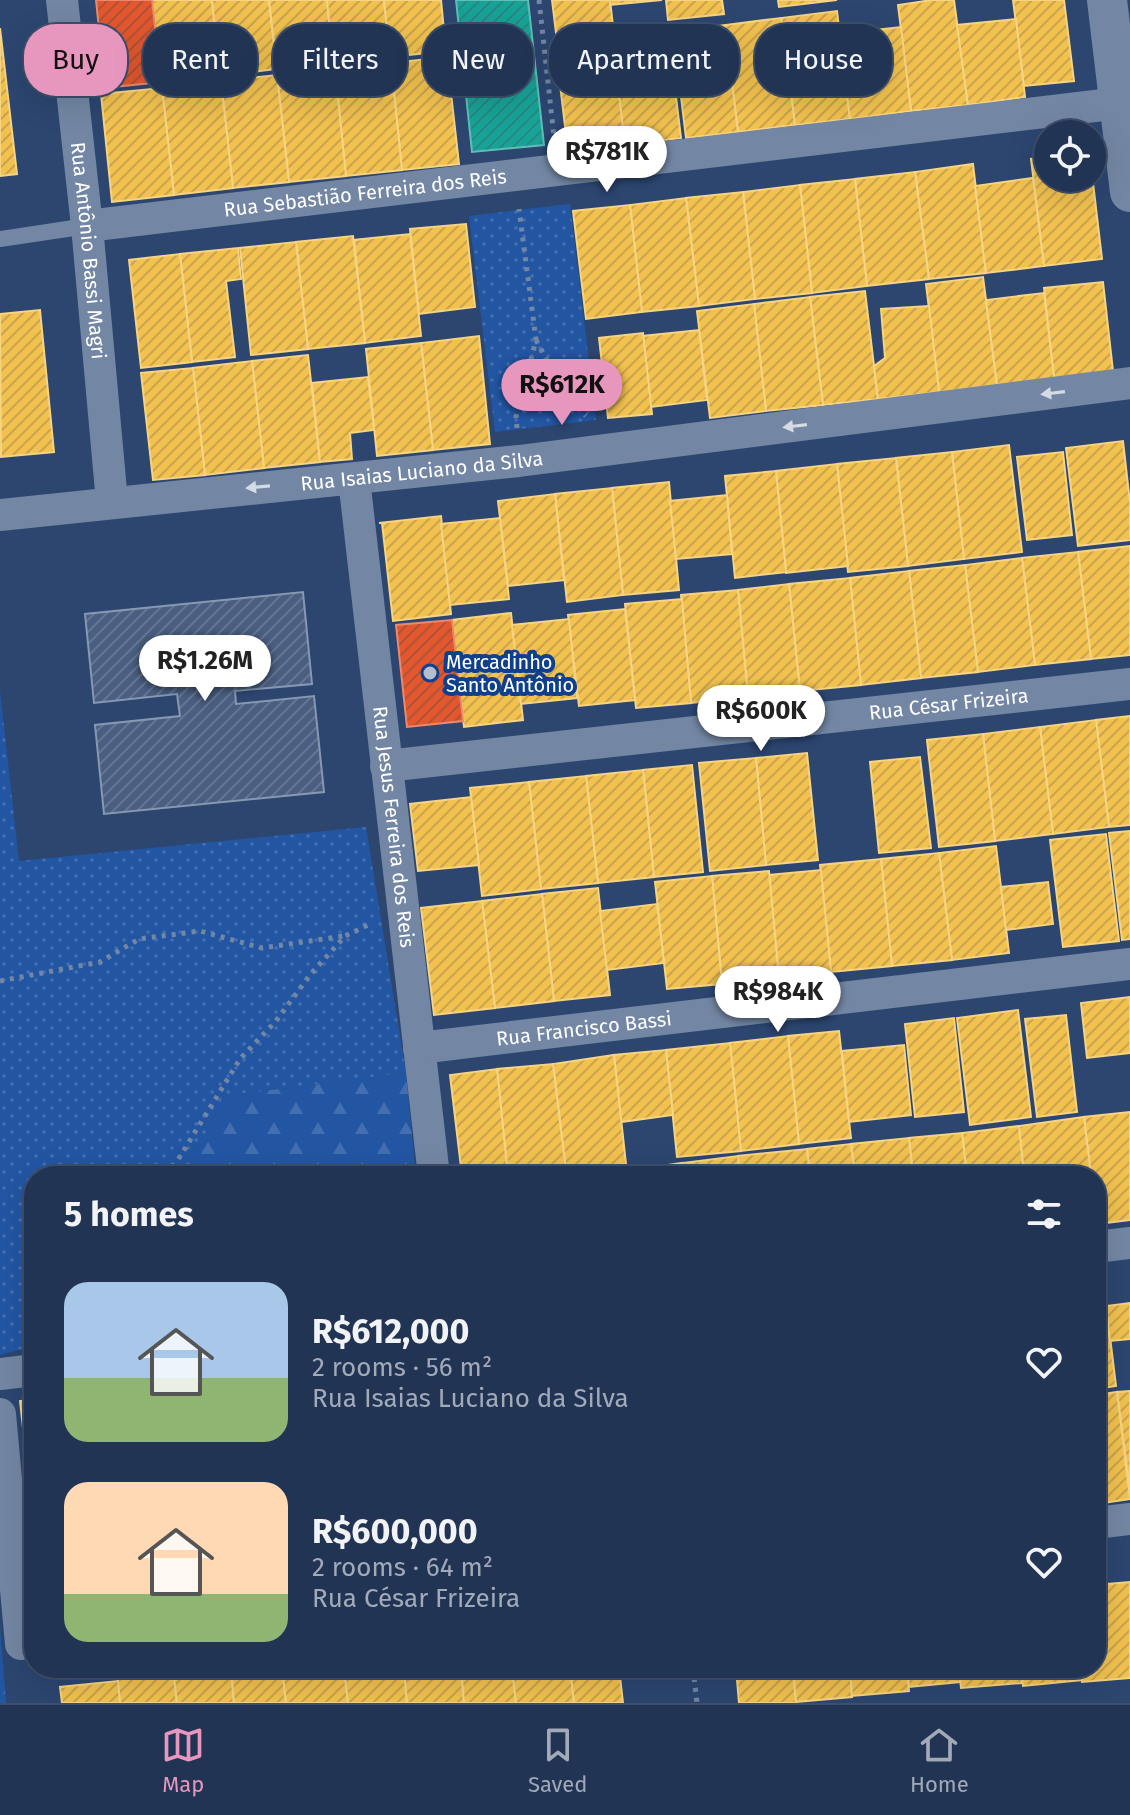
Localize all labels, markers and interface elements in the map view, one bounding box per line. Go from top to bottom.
chip: Buy [24,24,127,96]
chip: Rent [143,24,257,96]
chip: Filters [273,24,407,96]
chip: New [423,24,533,96]
chip: Apartment [549,24,739,96]
chip: House [755,24,892,96]
map controls [1034,120,1106,192]
button: locate [1034,120,1106,192]
pin: R$781K [542,126,672,194]
text: R$781K [565,136,649,167]
street label: Rua Antônio Bassi Magri [66,141,111,360]
street label: Rua Sebastião Ferreira dos Reis [222,164,508,222]
pin: R$612K [497,359,627,427]
text: R$612K [519,369,605,400]
one-way arrow [1040,387,1065,400]
one-way arrow [782,420,807,433]
street label: Rua Isaias Luciano da Silva [299,446,544,496]
one-way arrow [245,480,270,493]
pin: R$1.26M [131,635,279,703]
text: R$1.26M [157,645,253,676]
place label: Mercadinho Santo Antônio [446,650,574,697]
marker: Mercadinho Santo Antônio [421,664,439,682]
street label: Rua César Frizeira [868,683,1030,725]
pin: R$600K [696,685,826,753]
text: R$600K [715,695,807,726]
street label: Rua Jesus Ferreira dos Reis [368,704,420,949]
pin: R$984K [713,966,843,1034]
text: R$984K [733,976,823,1007]
street label: Rua Francisco Bassi [495,1006,673,1051]
icon: filters [1022,1192,1066,1236]
text: 5 homes [64,1194,194,1235]
text: R$612,000 [312,1311,469,1352]
icon: home [128,1314,224,1410]
icon: heart [1022,1340,1066,1384]
text: 2 rooms · 56 m² [312,1352,492,1383]
text: Rua Isaias Luciano da Silva [312,1383,629,1414]
text: R$600,000 [312,1511,478,1552]
icon: home [128,1514,224,1610]
icon: heart [1022,1540,1066,1584]
text: 2 rooms · 64 m² [312,1552,493,1583]
text: Rua César Frizeira [312,1583,520,1614]
tab: Map [161,1723,205,1798]
tab: Saved [528,1723,587,1798]
tab: Home [910,1723,969,1798]

